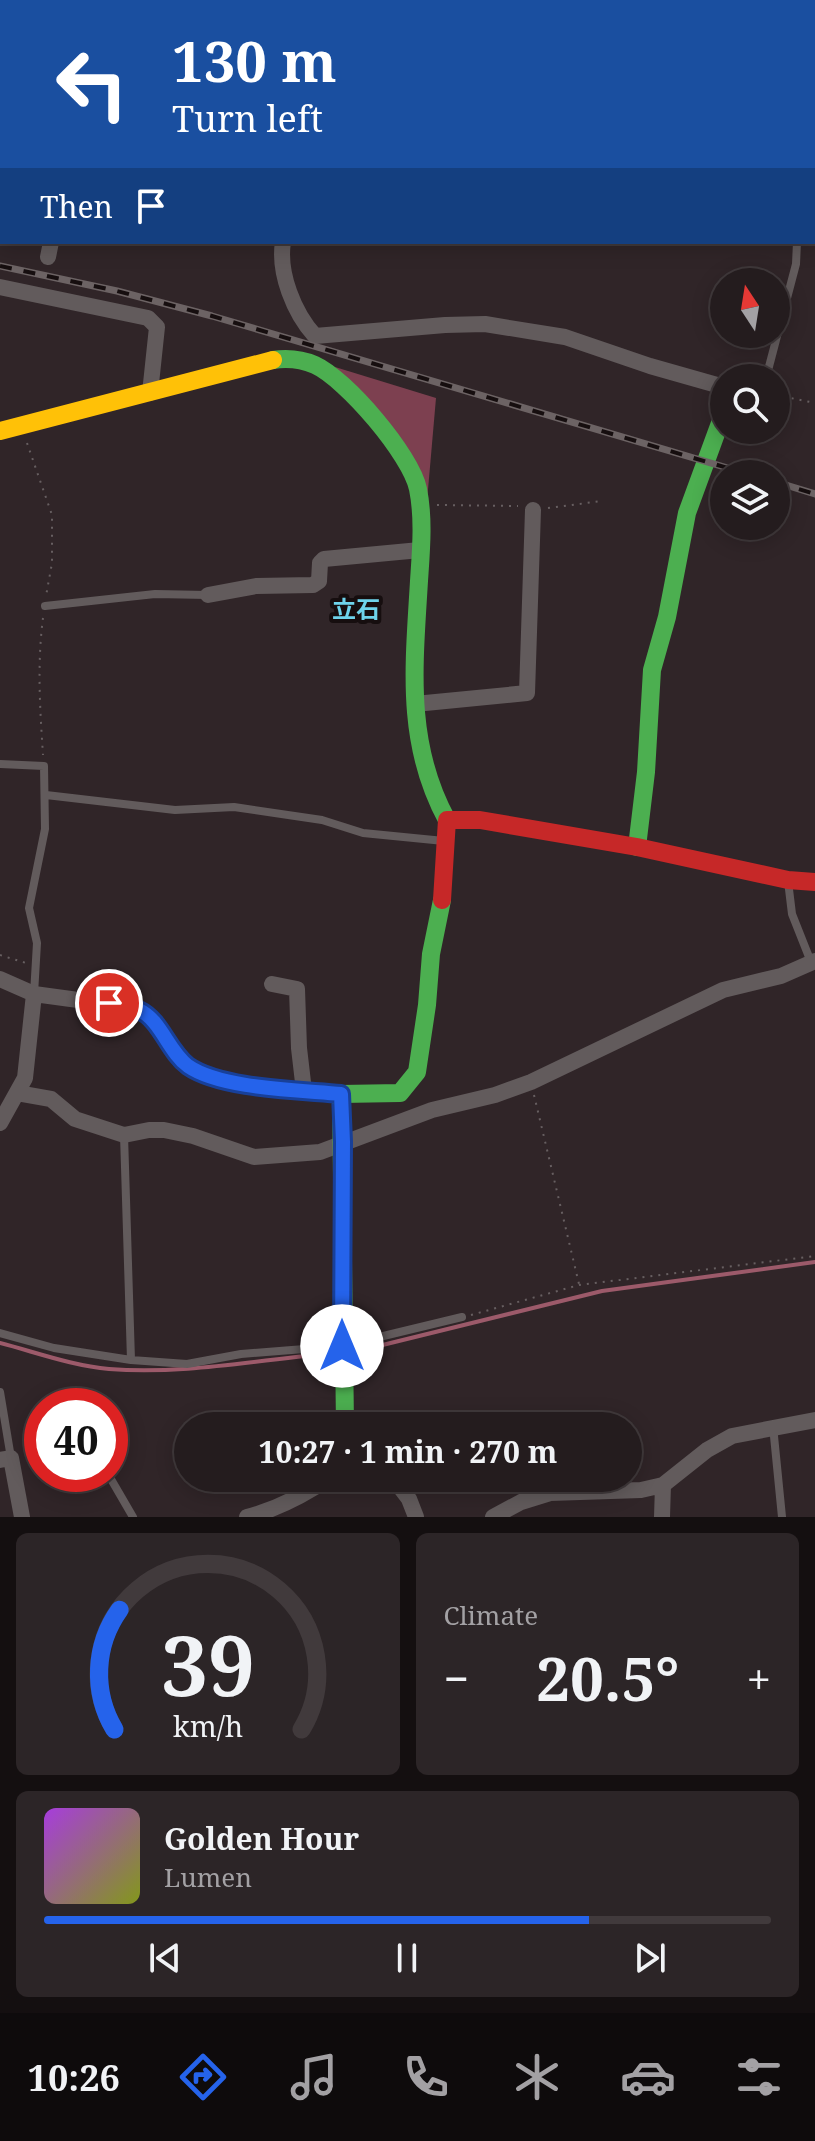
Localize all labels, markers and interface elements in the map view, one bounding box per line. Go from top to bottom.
text: 130 m [172,22,337,98]
icon: left [40,32,144,136]
text: Turn left [172,94,323,143]
icon: arrive [129,184,173,228]
text: Then [40,186,113,227]
north arrow [710,268,790,348]
map controls [710,268,790,540]
button: search [710,364,790,444]
button: layers [710,460,790,540]
district label: 立石 [332,592,380,625]
pin [75,969,143,1037]
icon: arrive [87,981,131,1025]
position arrow [300,1304,384,1388]
speed limit sign: 40 [24,1388,128,1492]
text: 10:27 · 1 min · 270 m [259,1431,557,1472]
text: Climate [444,1597,538,1633]
text: 39 [161,1607,255,1720]
text: 20.5° [536,1637,679,1719]
text: − [444,1648,469,1708]
text: + [746,1648,771,1708]
text: km/h [173,1706,243,1745]
text: Golden Hour [164,1818,359,1859]
text: Lumen [164,1859,252,1895]
icon: previous [143,1936,187,1980]
icon: pause [385,1936,429,1980]
icon: next [628,1936,672,1980]
icon: directions [175,2049,231,2105]
icon: music [286,2049,342,2105]
icon: phone [398,2049,454,2105]
icon: climate [509,2049,565,2105]
icon: car [620,2049,676,2105]
icon: filters [731,2049,787,2105]
text: 10:26 [28,2053,120,2102]

